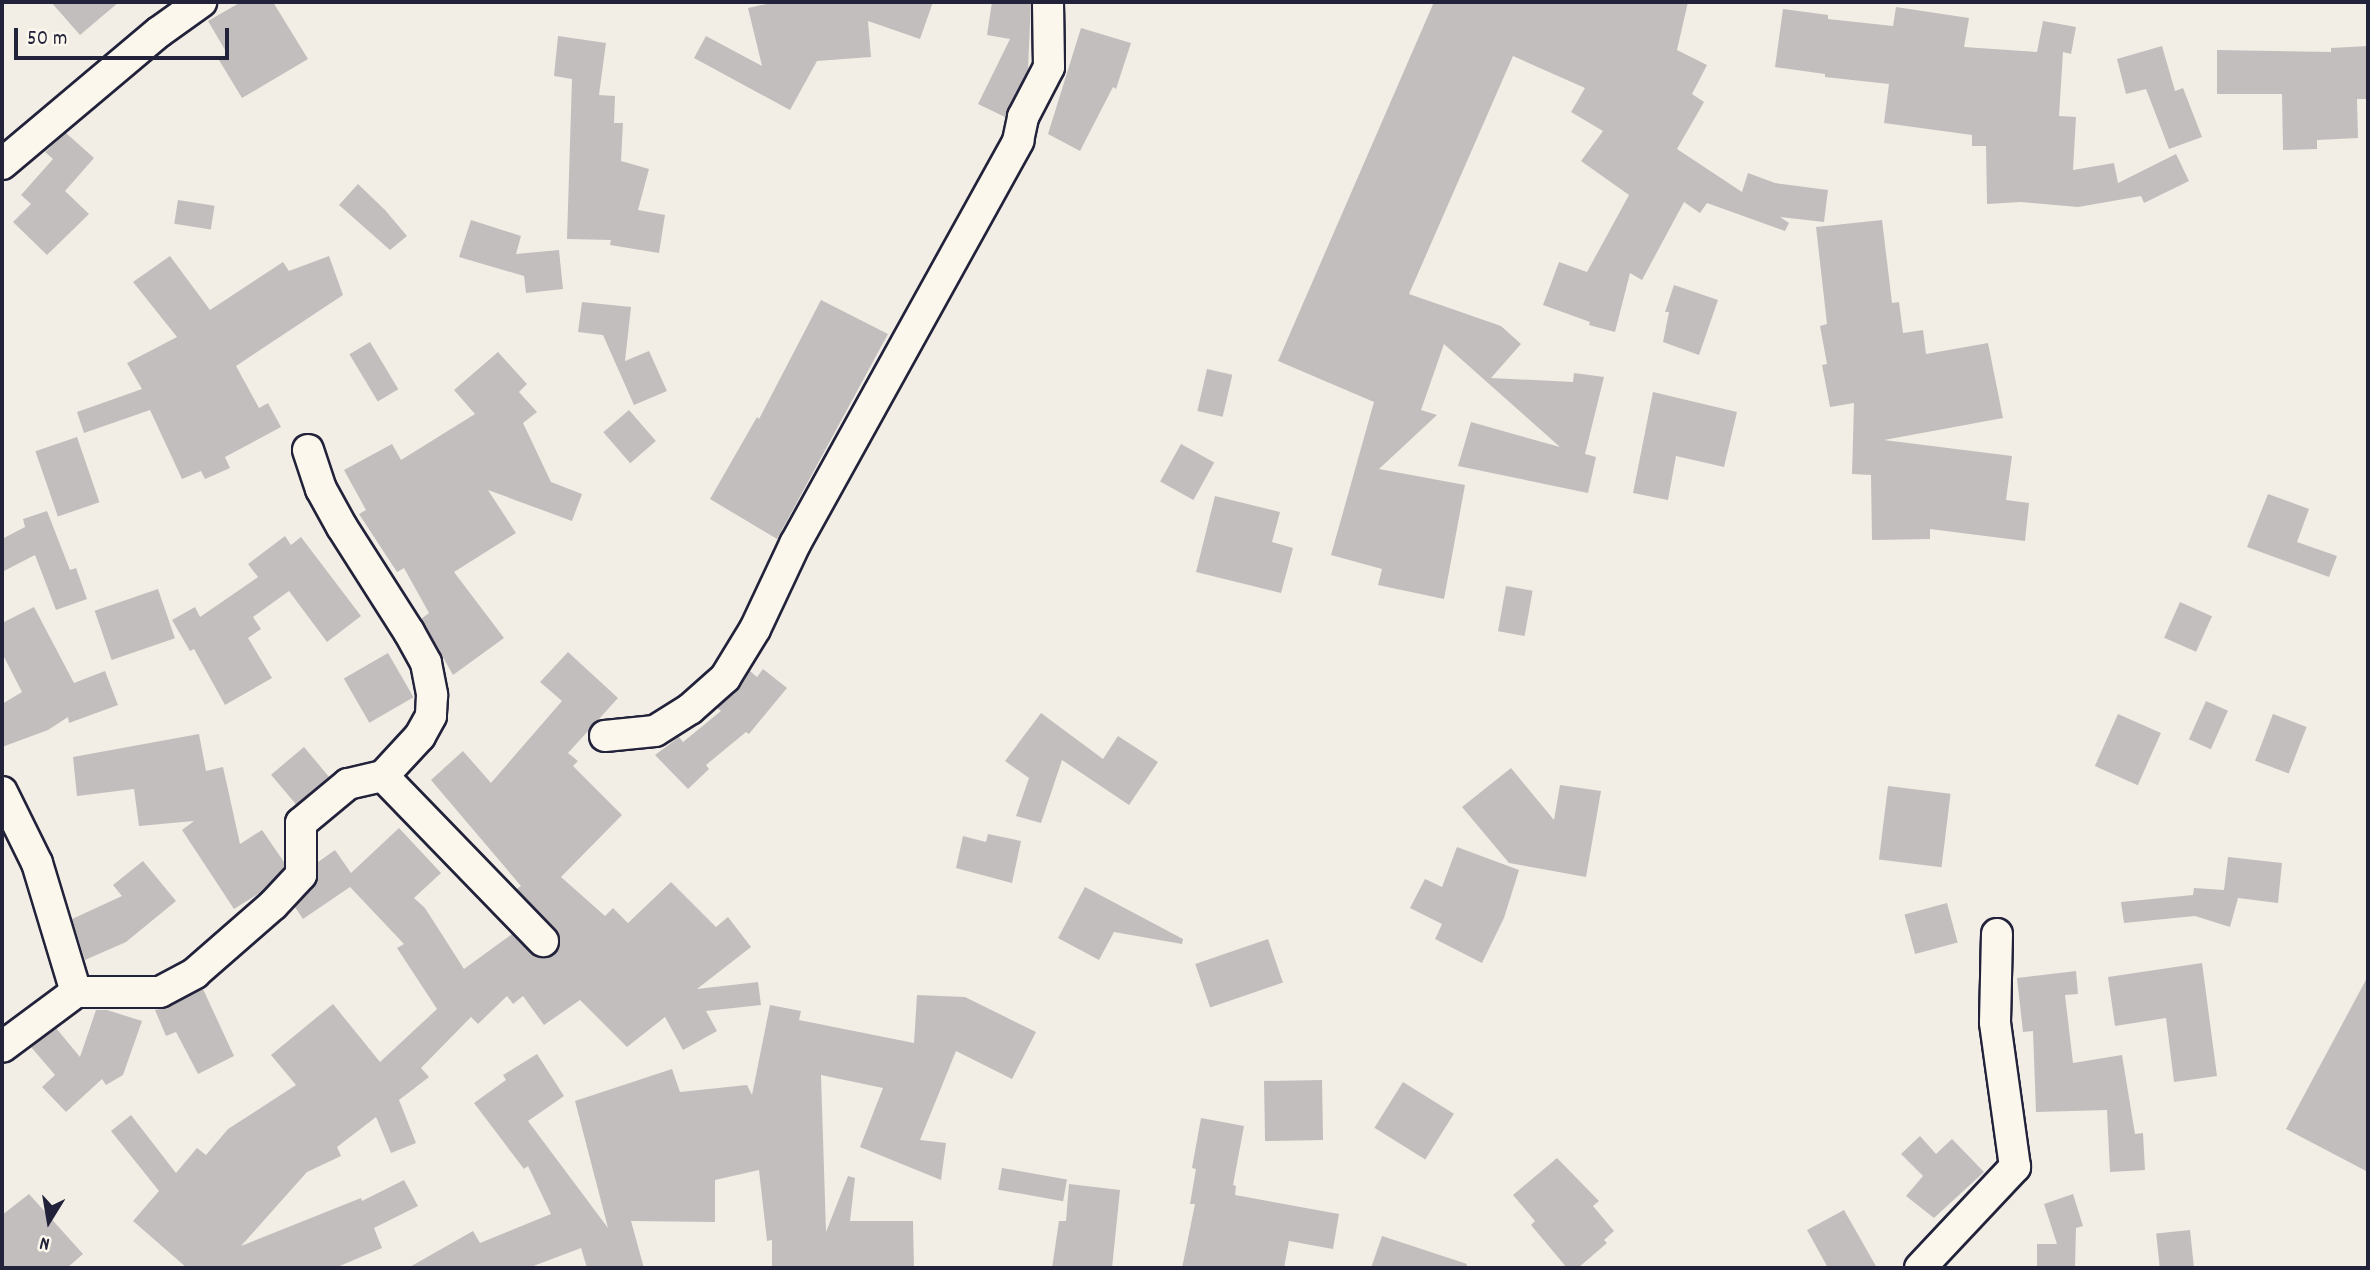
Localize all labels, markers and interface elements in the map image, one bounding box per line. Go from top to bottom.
scale bar [18,14,233,58]
text: 50 m [27,25,67,55]
north arrow [14,1186,84,1256]
text: N [38,1228,52,1256]

